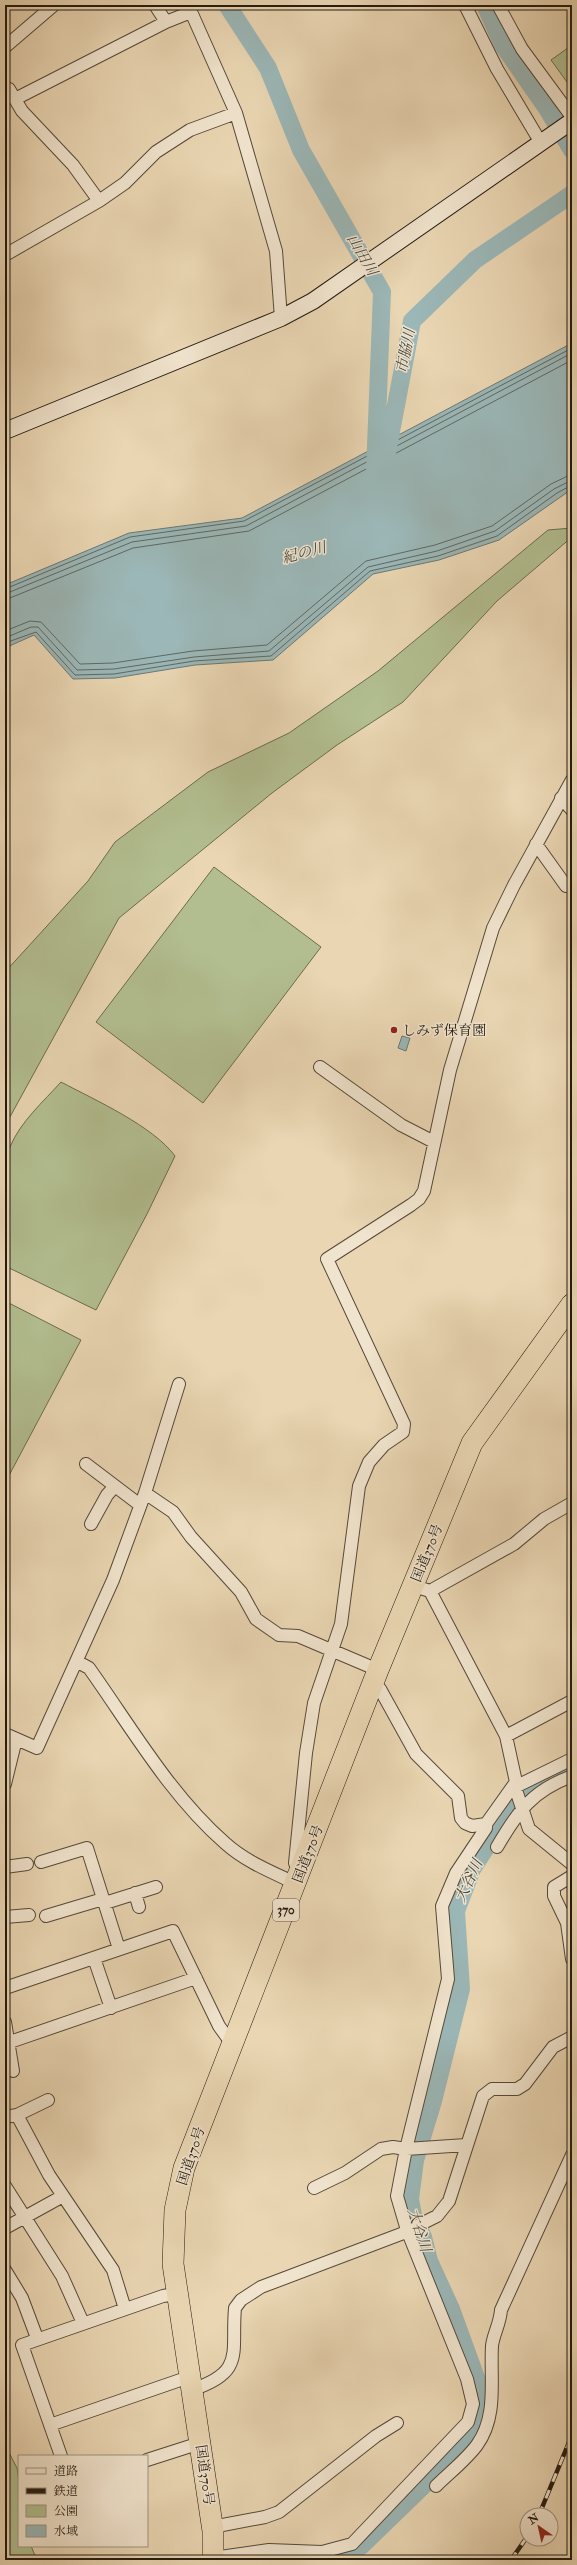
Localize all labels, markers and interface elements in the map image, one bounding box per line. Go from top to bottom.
water label: 山田川 [343,231,382,281]
water label: 市脇川 [392,325,420,375]
water label: 紀の川 [280,537,330,568]
place label: しみず保育園 [402,1022,486,1039]
marker: しみず保育園 [389,1025,399,1035]
street label: 国道370号 [408,1522,446,1584]
street label: 国道370号 [289,1823,327,1885]
water label: 大谷川 [451,1855,488,1905]
road number: 370 [273,1899,299,1921]
street label: 国道370号 [174,2124,208,2188]
water label: 大谷川 [403,2206,436,2256]
street label: 国道370号 [192,2444,218,2506]
legend [18,2455,148,2547]
text: 道路 [54,2464,78,2479]
text: 鉄道 [53,2484,78,2499]
text: 公園 [54,2504,78,2519]
north arrow [519,2507,559,2547]
text: N [525,2510,542,2528]
text: 水域 [54,2524,78,2539]

